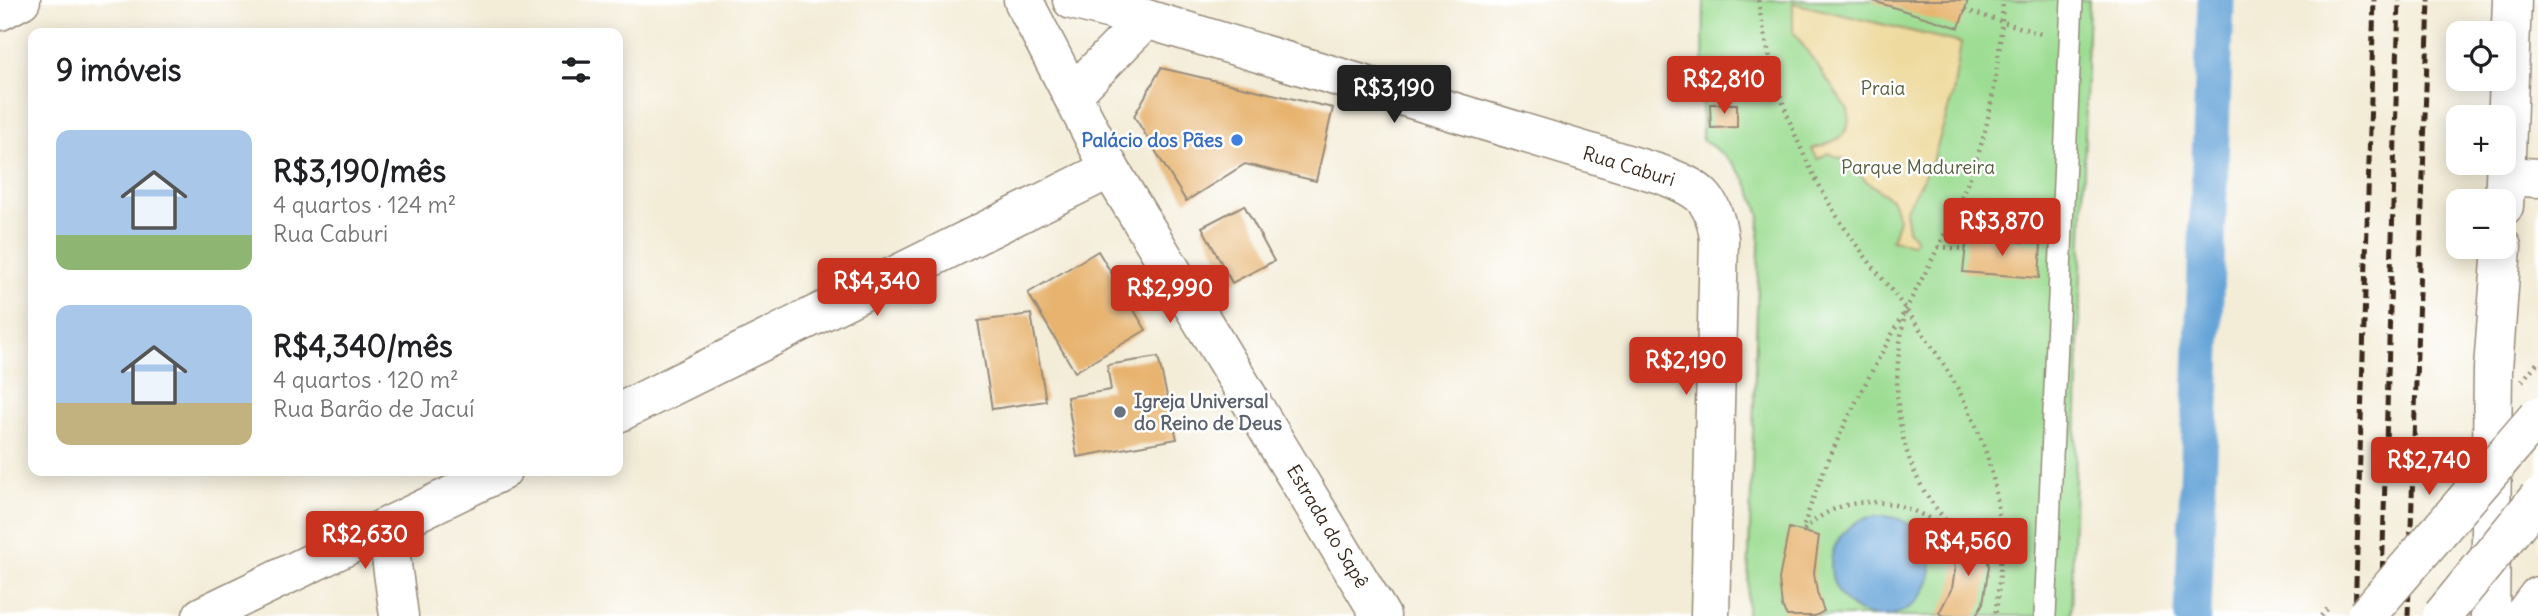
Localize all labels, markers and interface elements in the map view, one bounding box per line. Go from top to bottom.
map controls [2446,21,2516,259]
button: locate [2446,21,2516,91]
text: 9 imóveis [56,51,181,89]
icon: filters [557,51,595,89]
pin: R$2,810 [1659,57,1789,116]
text: R$2,810 [1683,64,1765,93]
pin: R$3,190 [1329,66,1459,125]
text: R$3,190 [1353,73,1435,102]
park label: Praia [1861,76,1906,100]
button: + [2446,105,2516,175]
place label: Palácio dos Pães [1081,128,1223,152]
marker: Palácio dos Pães [1229,132,1245,148]
street label: Rua Caburi [1580,141,1678,191]
text: R$3,190/mês [273,152,446,190]
park label: Parque Madureira [1841,155,1995,179]
icon: home [112,158,196,242]
button: − [2446,189,2516,259]
text: 4 quartos · 124 m² [273,190,456,219]
pin: R$3,870 [1937,198,2067,258]
text: R$3,870 [1960,206,2044,235]
text: Rua Caburi [273,219,388,248]
pin: R$4,340 [812,258,942,318]
text: R$4,340 [834,266,921,295]
pin: R$2,990 [1105,266,1235,325]
text: R$2,990 [1127,273,1213,302]
text: R$4,340/mês [273,327,453,365]
icon: home [112,333,196,417]
pin: R$2,190 [1621,338,1751,397]
text: R$2,190 [1645,345,1727,374]
text: 4 quartos · 120 m² [273,365,459,394]
place label: Igreja Universal do Reino de Deus [1134,389,1282,435]
text: Rua Barão de Jacuí [273,394,474,423]
marker: Igreja Universal do Reino de Deus [1112,404,1128,420]
pin: R$2,740 [2364,438,2494,497]
text: R$2,740 [2387,445,2471,474]
street label: Estrada do Sapê [1282,460,1374,592]
pin: R$2,630 [300,512,430,571]
pin: R$4,560 [1903,518,2033,578]
text: R$2,630 [322,519,408,548]
text: R$4,560 [1924,526,2012,555]

